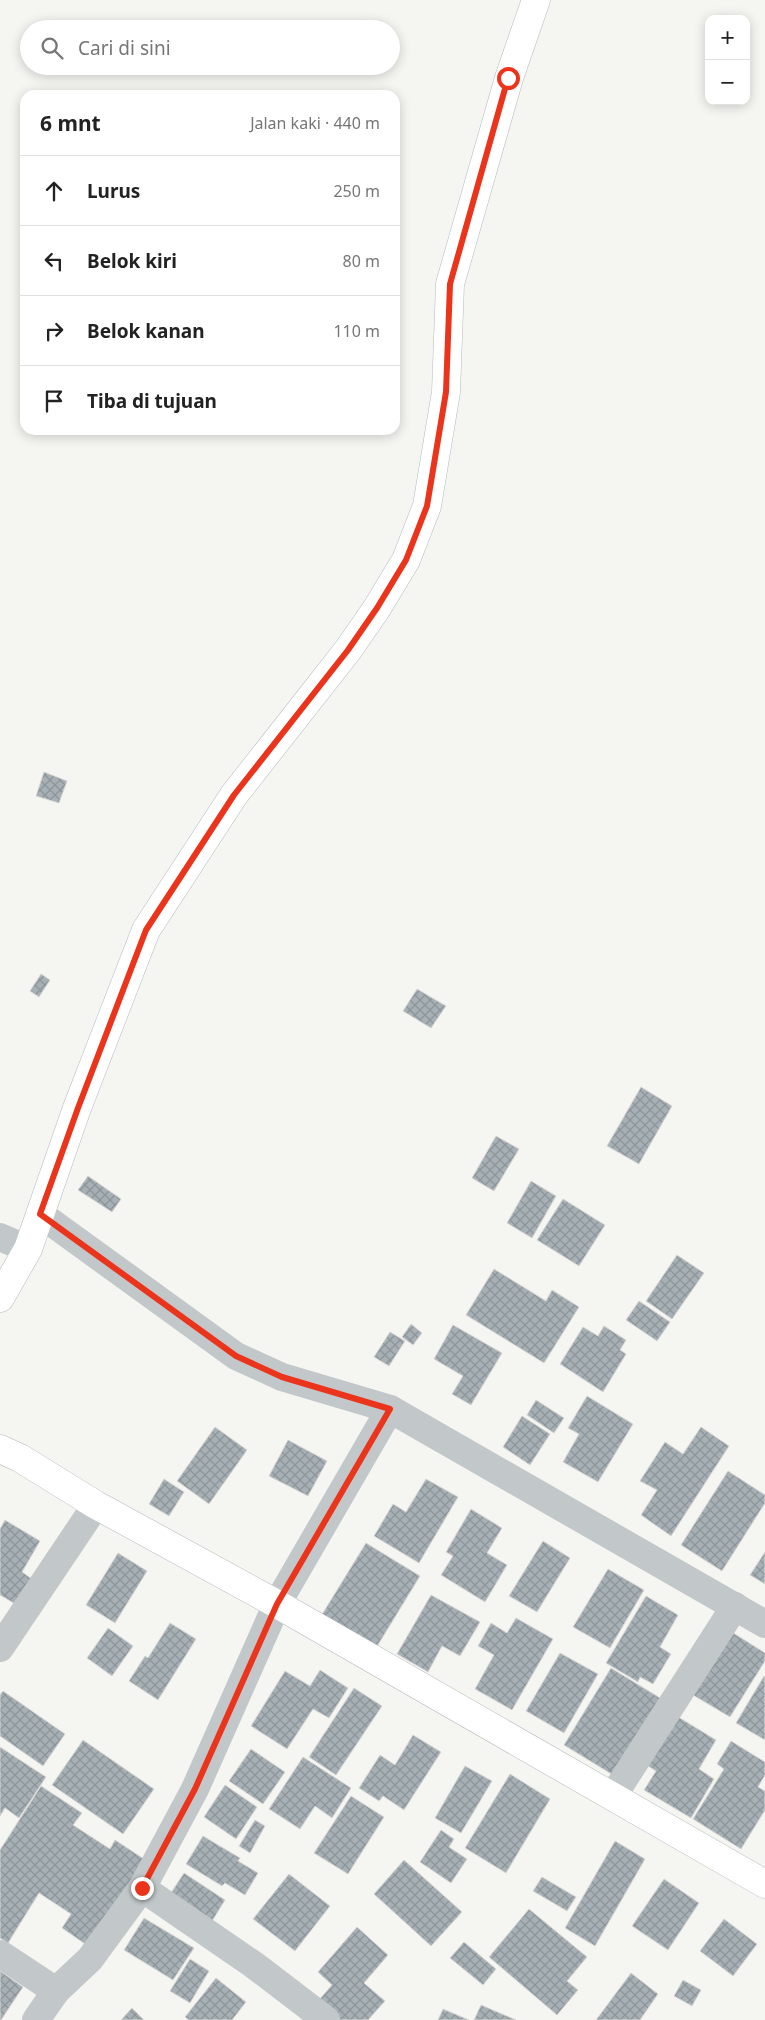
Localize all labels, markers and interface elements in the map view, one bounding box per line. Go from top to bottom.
map controls [705,15,750,105]
button: + [705,15,750,60]
search box [20,20,400,75]
icon: search [38,34,66,62]
text: Cari di sini [78,35,171,61]
button: − [705,60,750,105]
route start [497,67,520,90]
text: 6 mnt [40,109,101,137]
text: Jalan kaki · 440 m [250,112,380,134]
icon: ahead [40,177,68,205]
text: Lurus [87,178,140,204]
text: 250 m [333,180,380,202]
icon: left [40,247,68,275]
text: Belok kiri [87,248,177,274]
text: 80 m [343,250,380,272]
icon: right [40,317,68,345]
text: Belok kanan [87,318,204,344]
text: 110 m [333,320,380,342]
icon: arrive [40,387,68,415]
text: Tiba di tujuan [87,388,217,414]
route end [131,1877,154,1900]

